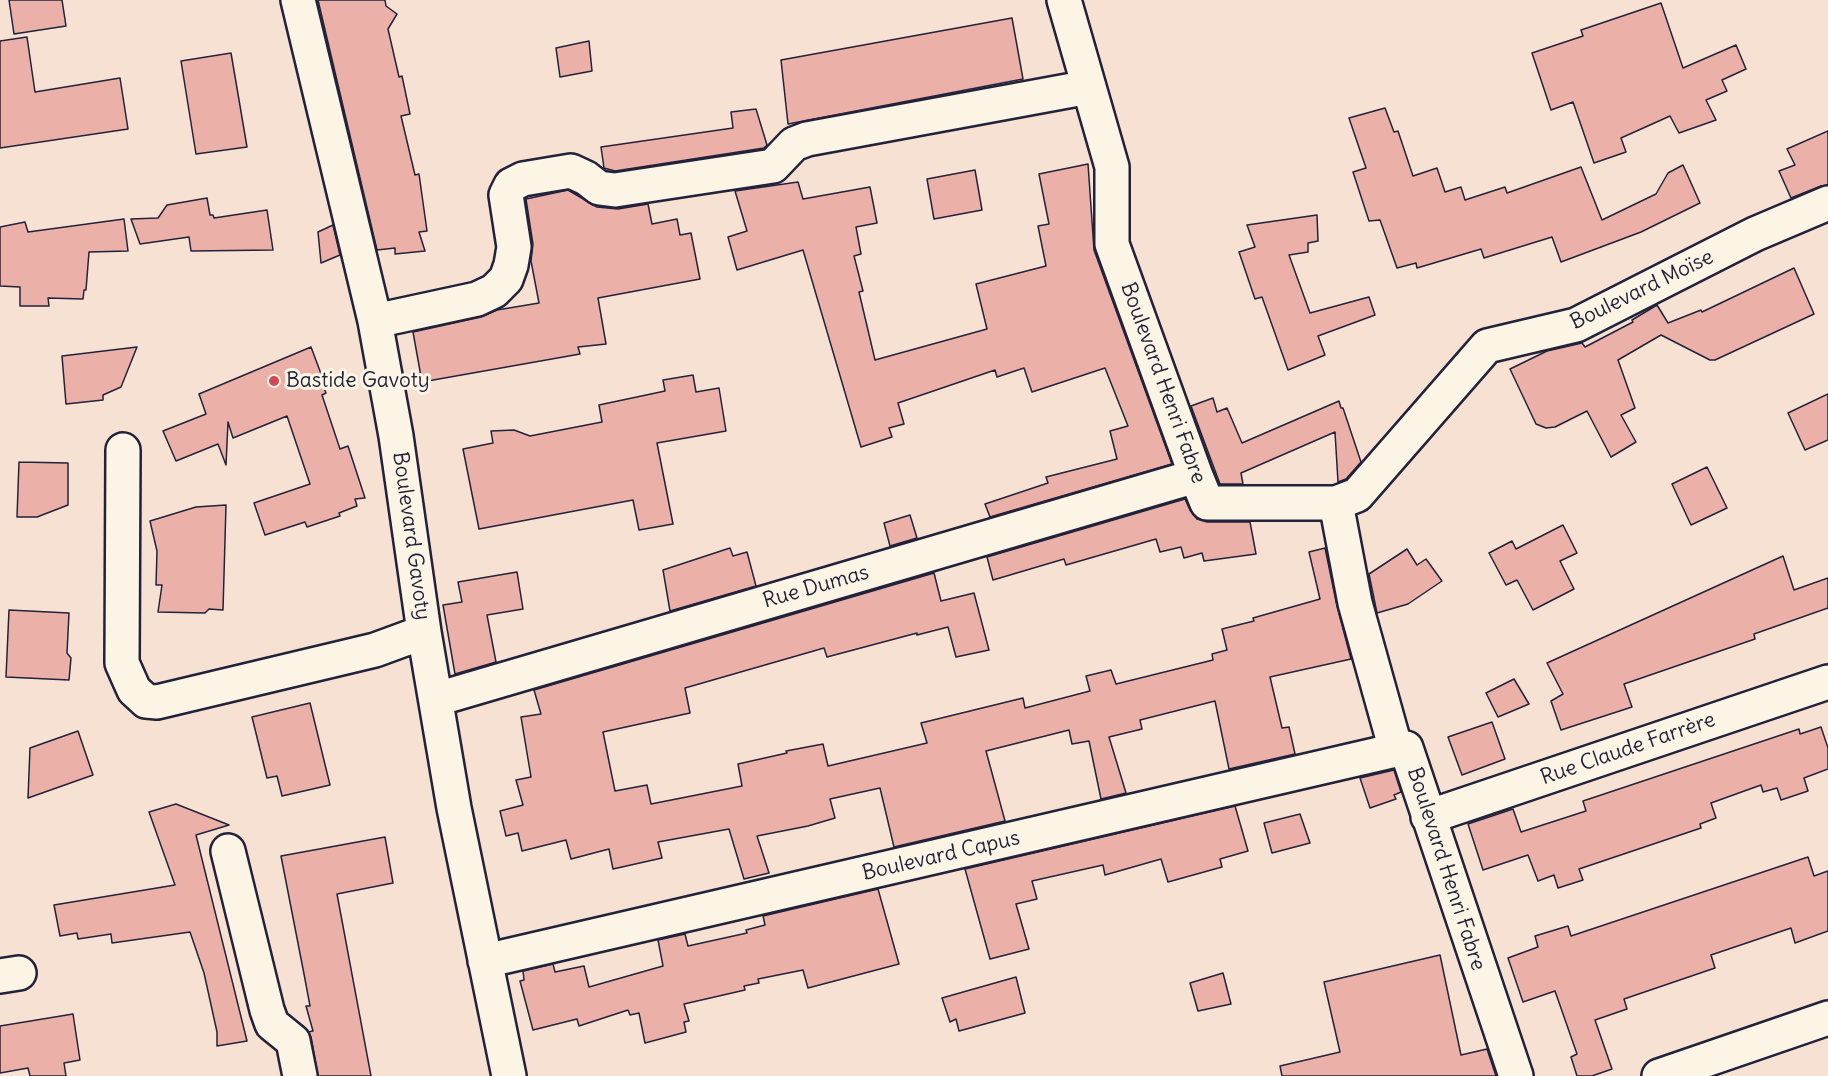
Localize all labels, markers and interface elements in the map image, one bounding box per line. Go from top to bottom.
street label: Boulevard Moïse [1566,245,1718,335]
street label: Boulevard Henri Fabre [1115,279,1211,487]
place label: Bastide Gavoty [286,368,430,394]
marker: Bastide Gavoty [267,374,281,388]
street label: Boulevard Gavoty [387,450,435,622]
street label: Rue Dumas [760,560,872,614]
street label: Rue Claude Farrère [1537,707,1719,791]
street label: Boulevard Henri Fabre [1401,764,1491,974]
street label: Boulevard Capus [860,826,1022,886]

